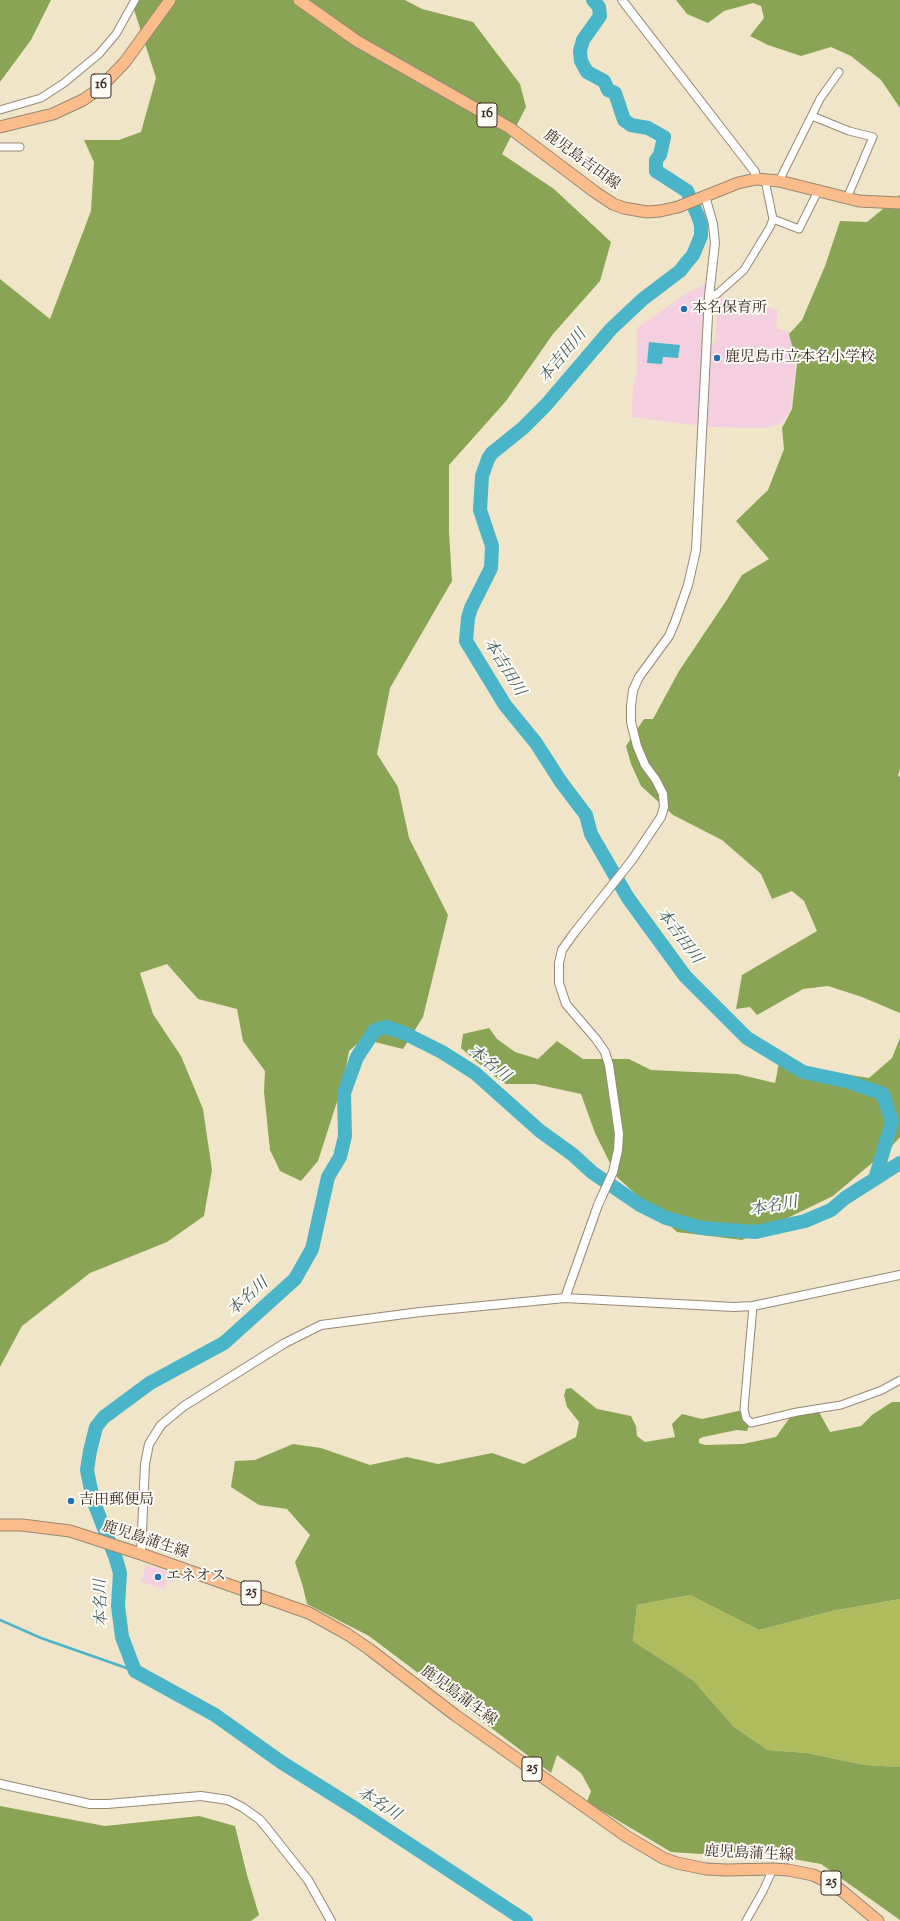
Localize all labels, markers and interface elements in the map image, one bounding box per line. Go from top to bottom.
road number: 16 [91,74,111,98]
road number: 16 [477,103,497,127]
street label: 鹿児島吉田線 [539,127,623,195]
place label: 本名保育所 [692,300,767,318]
marker: 本名保育所 [679,304,689,314]
water label: 本吉田川 [536,326,592,388]
place label: 鹿児島市立本名小学校 [725,349,875,367]
marker: 鹿児島市立本名小学校 [712,353,722,363]
water label: 本吉田川 [478,636,528,700]
water label: 本吉田川 [651,906,705,968]
water label: 本名川 [463,1043,513,1087]
water label: 本名川 [749,1194,799,1222]
water label: 本名川 [225,1275,273,1321]
place label: 吉田郵便局 [79,1492,154,1510]
marker: 吉田郵便局 [66,1496,76,1506]
street label: 鹿児島蒲生線 [99,1519,191,1563]
place label: エネオス [166,1568,226,1586]
marker: エネオス [153,1572,163,1582]
water label: 本名川 [93,1579,113,1627]
road number: 25 [241,1581,261,1605]
street label: 鹿児島蒲生線 [416,1663,500,1731]
road number: 25 [522,1757,542,1781]
water label: 本名川 [353,1784,403,1826]
street label: 鹿児島蒲生線 [704,1844,794,1866]
road number: 25 [821,1871,841,1895]

